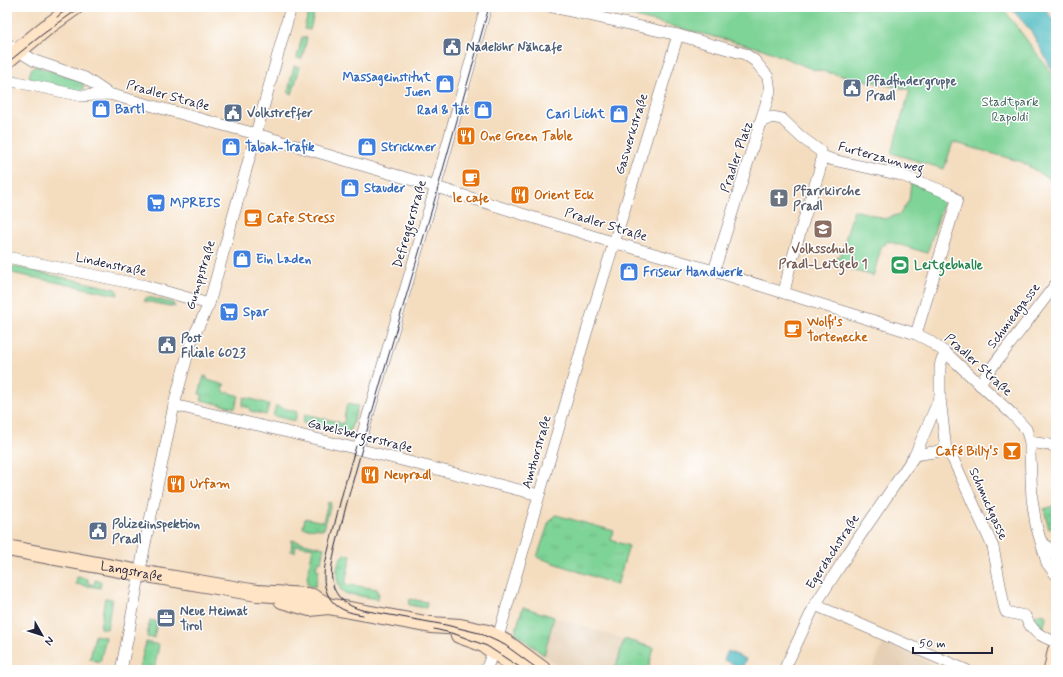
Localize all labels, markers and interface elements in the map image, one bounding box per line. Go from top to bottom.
public building icon: Nadelöhr Nähcafe [441,36,463,58]
place label: Nadelöhr Nähcafe [466,39,562,56]
place label: Massageinstitut Juen [342,69,431,101]
shop icon: Massageinstitut Juen [434,73,456,95]
place label: Pfadfindergruppe Pradl [866,73,957,105]
street label: Pradler Straße [125,77,211,115]
public building icon: Pfadfindergruppe Pradl [841,77,863,99]
street label: Gaswerkstraße [612,91,652,177]
park label: Stadtpark Rapoldi [981,94,1039,126]
shop icon: Bartl [90,98,112,120]
shop icon: Rad & Tat [472,99,494,121]
place label: Bartl [115,101,145,118]
public building icon: Volkstreffer [222,102,244,124]
place label: Rad & Tat [417,102,469,119]
shop icon: Cari Licht [608,103,630,125]
place label: Volkstreffer [247,105,313,122]
place label: Cari Licht [546,106,605,123]
street label: Pradler Platz [717,119,757,195]
restaurant icon: One Green Table [455,125,477,147]
place label: One Green Table [480,128,573,145]
shop icon: Tabak-Trafik [220,136,242,158]
shop icon: Strickner [356,136,378,158]
street label: Furterzaunweg [836,138,926,180]
place label: Tabak-Trafik [245,139,315,156]
place label: Strickner [381,139,437,156]
cafe icon: le cafe [460,167,482,189]
shop icon: Stauder [339,177,361,199]
street label: Defreggerstraße [389,178,433,271]
place label: Stauder [364,180,406,197]
place label: Pfarrkirche Pradl [793,183,861,215]
restaurant icon: Orient Eck [509,184,531,206]
place label: Orient Eck [534,187,595,204]
church icon: Pfarrkirche Pradl [768,187,790,209]
place label: le cafe [453,190,489,207]
supermarket icon: MPREIS [145,192,167,214]
place label: MPREIS [170,195,221,212]
street label: Pradler Straße [563,204,649,246]
cafe icon: Cafe Stress [242,207,264,229]
place label: Cafe Stress [267,210,335,227]
school or university icon: Volksschule Pradl-Leitgeb 1 [812,218,834,240]
street label: Gumppstraße [182,238,220,312]
place label: Volksschule Pradl-Leitgeb 1 [778,241,868,276]
shop icon: Ein Laden [231,248,253,270]
street label: Lindenstraße [74,249,148,281]
place label: Ein Laden [256,251,312,268]
sports icon: Leitgebhalle [889,254,911,276]
place label: Leitgebhalle [914,257,983,277]
shop icon: Friseur Handwerk [618,261,640,283]
place label: Friseur Handwerk [643,264,743,281]
street label: Schmiedgasse [984,280,1045,353]
supermarket icon: Spar [218,301,240,323]
place label: Spar [243,304,270,321]
place label: Wolfi's Tortenecke [806,314,868,346]
cafe icon: Wolfi's Tortenecke [782,318,804,340]
place label: Post Filiale 6023 [181,330,246,362]
street label: Pradler Straße [941,330,1015,400]
public building icon: Post Filiale 6023 [156,334,178,356]
street label: Amthorstraße [518,413,556,491]
street label: Gabelsbergerstraße [305,415,414,459]
bar icon: Café Billy's [1001,440,1023,462]
place label: Café Billy's [935,443,998,460]
restaurant icon: Neupradl [359,464,381,486]
street label: Schmuckgasse [964,465,1012,543]
place label: Neupradl [384,467,432,484]
restaurant icon: Urfam [165,473,187,495]
place label: Urfam [190,476,230,493]
street label: Egerdachstraße [802,511,864,593]
place label: Polizeiinspektion Pradl [112,516,201,548]
public building icon: Polizeiinspektion Pradl [87,520,109,542]
street label: Langstraße [99,557,164,585]
place label: Neue Heimat Tirol [180,603,248,635]
office icon: Neue Heimat Tirol [155,607,177,629]
north arrow [22,615,62,655]
scale bar [913,629,992,655]
text: N [41,633,57,648]
text: 50 m [919,636,946,652]

